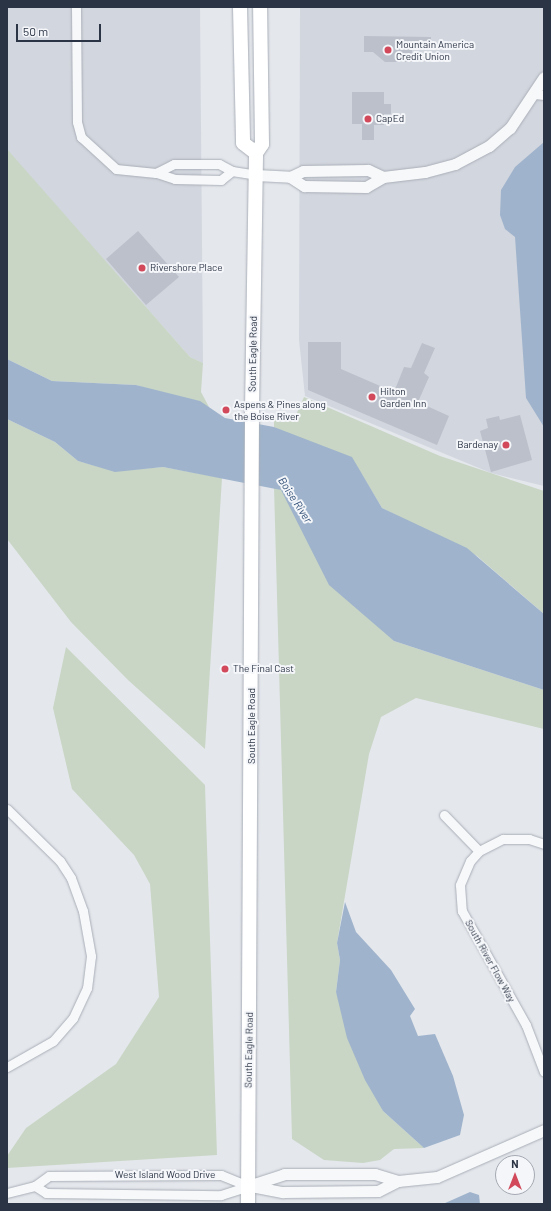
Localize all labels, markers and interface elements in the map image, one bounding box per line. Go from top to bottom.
scale bar [18,16,103,42]
text: 50 m [23,24,48,38]
place label: Mountain America Credit Union [396,38,474,62]
marker: Mountain America Credit Union [383,45,393,55]
place label: CapEd [376,113,404,125]
marker: CapEd [363,114,373,124]
place label: Rivershore Place [150,262,223,274]
marker: Rivershore Place [137,263,147,273]
street label: South Eagle Road [246,316,260,392]
place label: Hilton Garden Inn [380,385,426,408]
marker: Hilton Garden Inn [367,392,377,402]
place label: Aspens & Pines along the Boise River [234,398,326,422]
marker: Aspens & Pines along the Boise River [221,405,231,415]
place label: Bardenay [457,439,498,451]
marker: Bardenay [501,440,511,450]
water label: Boise River [275,475,315,525]
place label: The Final Cast [233,663,294,675]
marker: The Final Cast [220,664,230,674]
street label: South Eagle Road [246,688,258,764]
street label: South River Flow Way [462,918,518,1004]
street label: South Eagle Road [242,1012,256,1088]
north arrow [495,1155,535,1195]
text: N [511,1157,519,1170]
street label: West Island Wood Drive [115,1169,215,1181]

